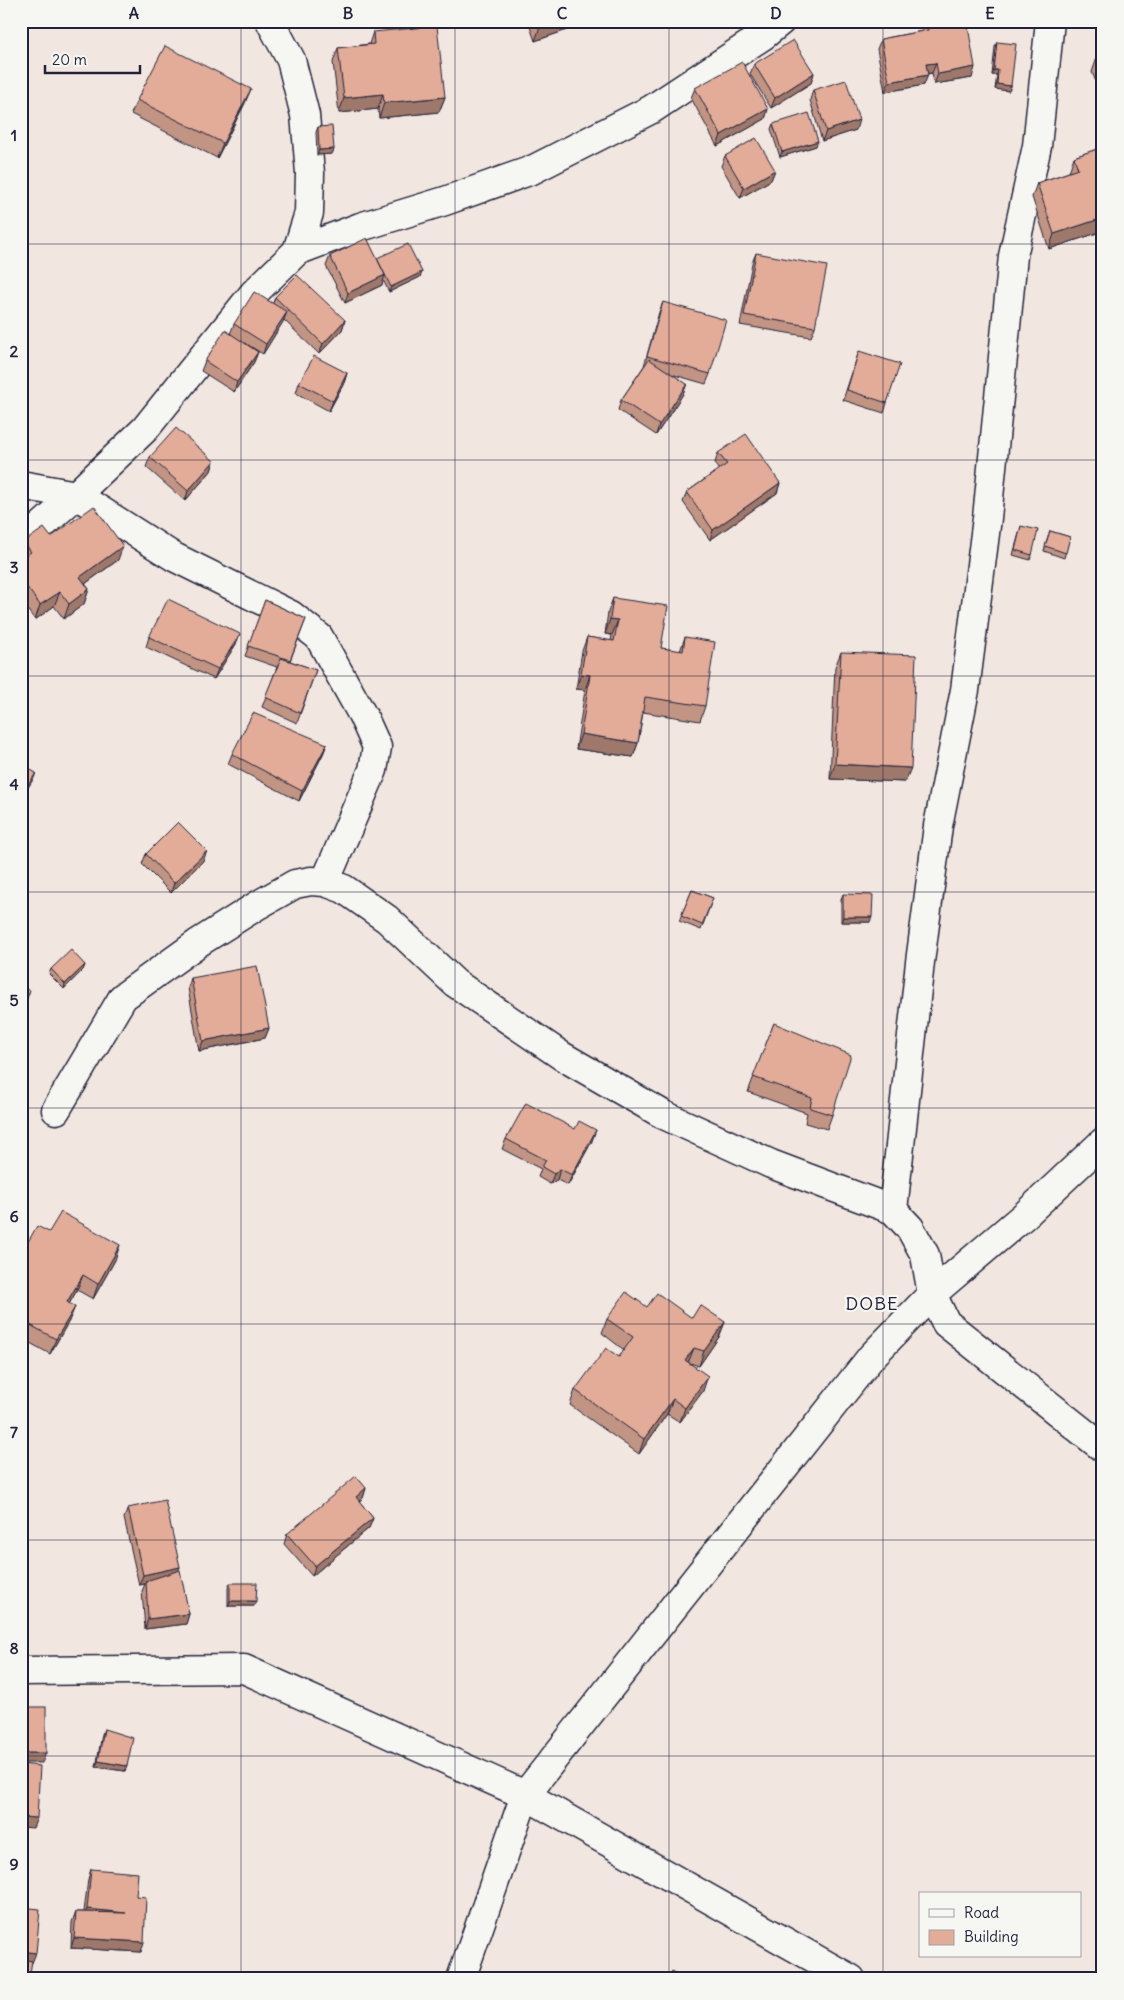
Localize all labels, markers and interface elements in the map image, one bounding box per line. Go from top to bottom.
text: A [129,3,139,23]
text: B [343,3,354,23]
text: C [557,3,568,23]
text: D [770,3,782,23]
text: E [985,3,995,23]
scale bar [45,42,140,74]
text: 20 m [52,50,87,69]
text: 1 [11,125,17,145]
text: 2 [10,341,19,361]
text: 3 [9,557,19,577]
text: 4 [9,774,19,794]
text: 5 [9,990,19,1010]
text: 6 [9,1206,19,1226]
district label: DOBE [845,1292,899,1315]
text: 7 [10,1422,18,1442]
text: 8 [9,1638,19,1658]
text: 9 [9,1854,19,1874]
legend [919,1892,1082,1958]
text: Road [964,1903,999,1922]
text: Building [964,1927,1019,1946]

